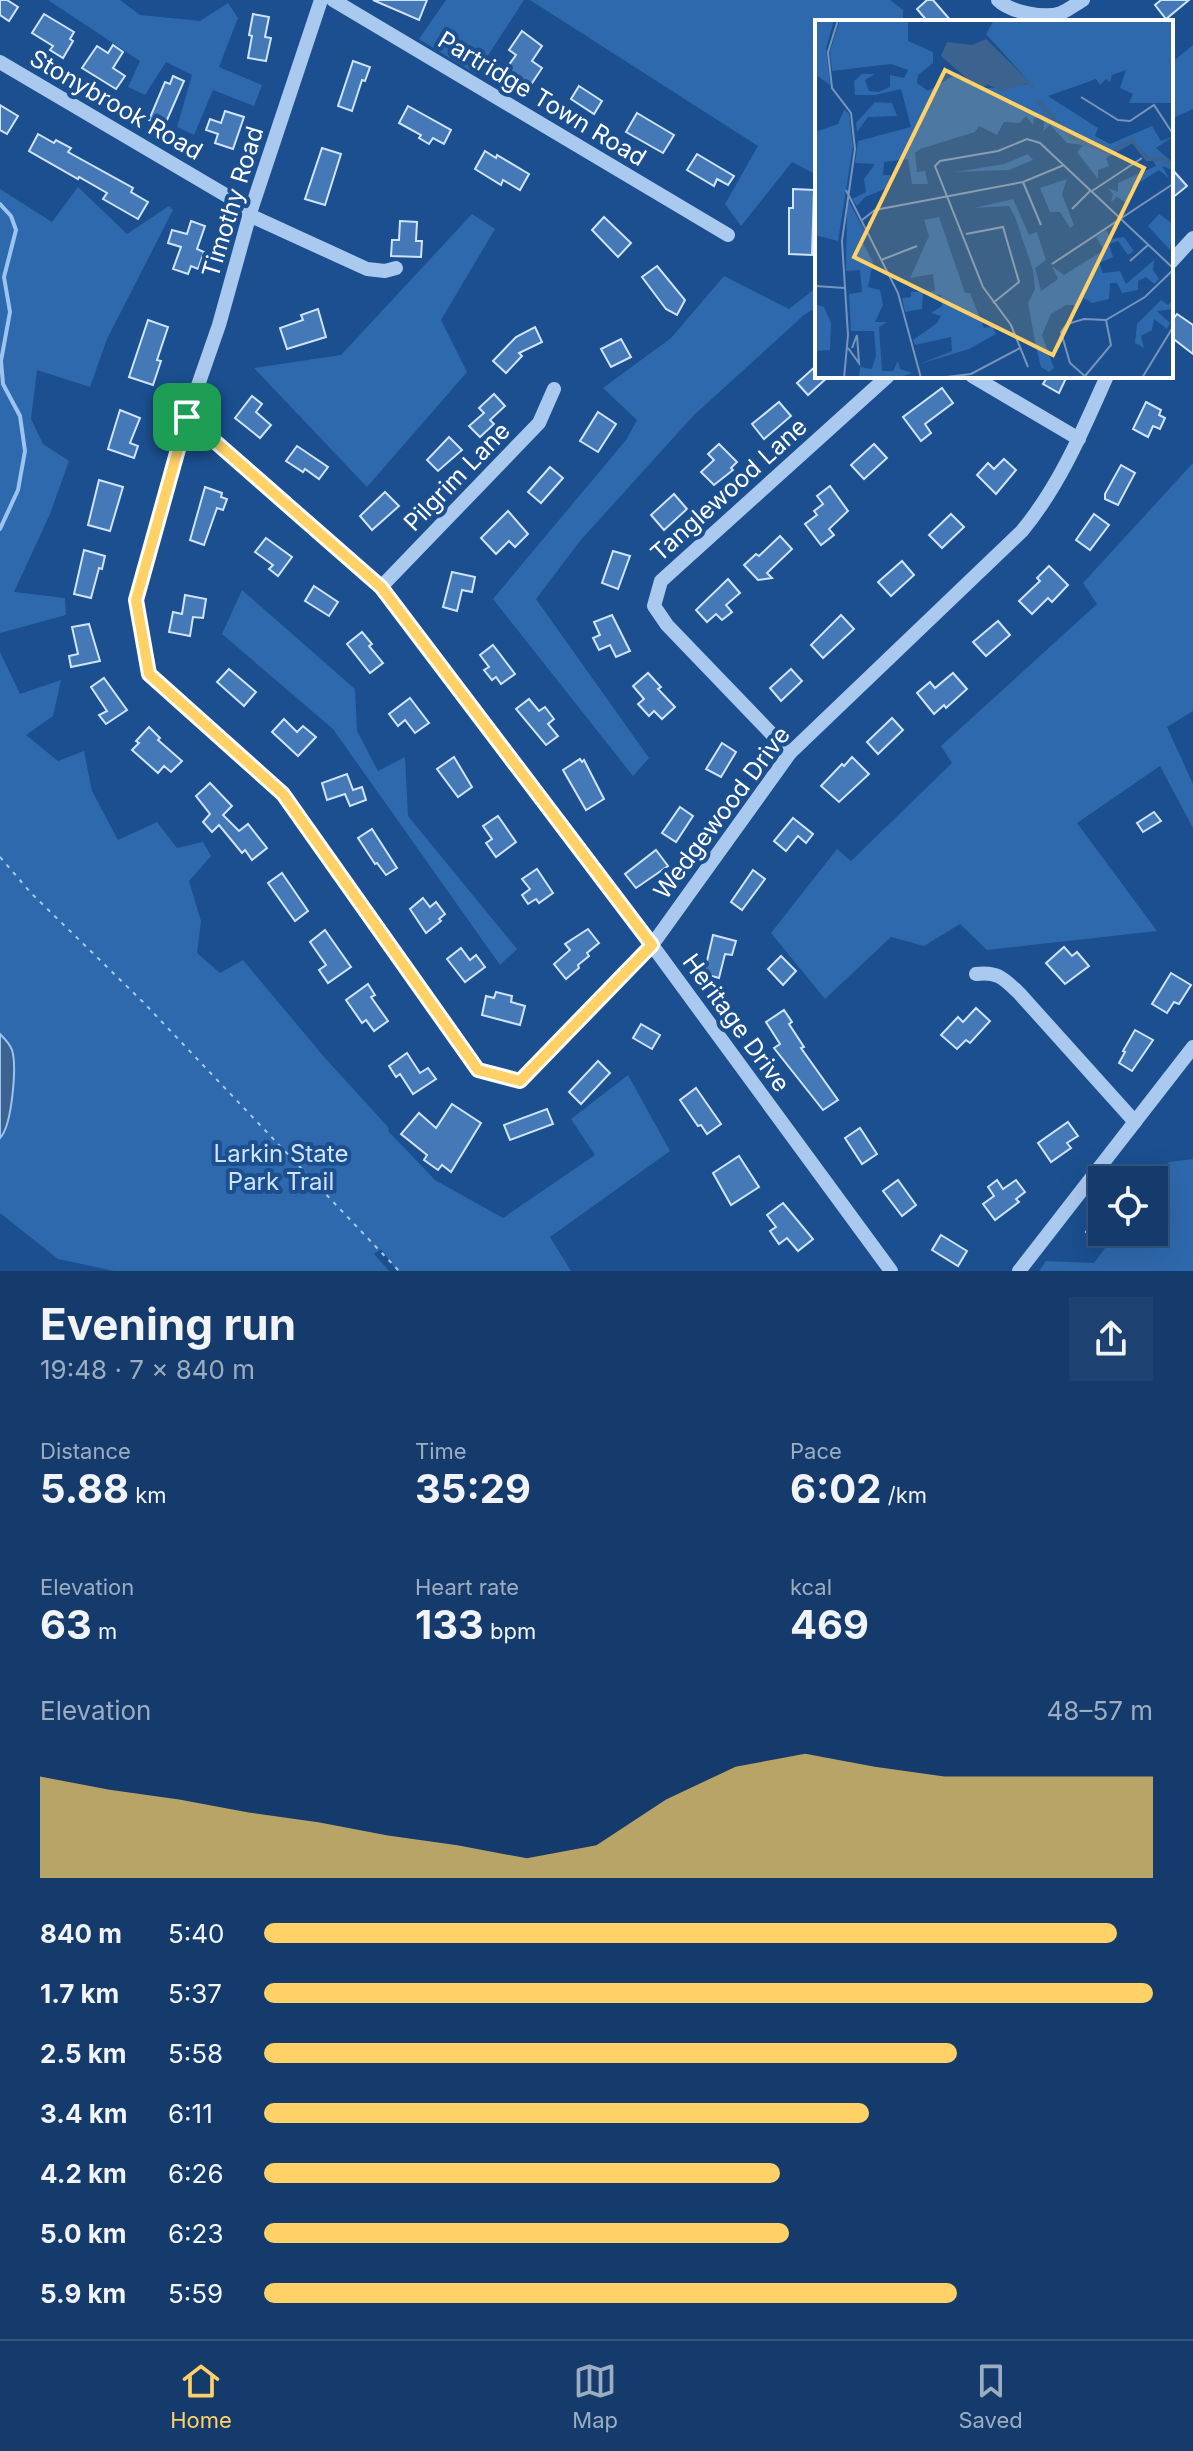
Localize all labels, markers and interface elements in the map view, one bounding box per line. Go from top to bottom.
inset map [815,20,1173,378]
street label: Partridge Town Road [433,25,652,172]
street label: Stonybrook Road [25,43,208,166]
street label: Timothy Road [196,123,269,281]
pin [153,383,221,451]
icon: arrive [165,395,209,439]
street label: Tanglewood Lane [645,412,813,567]
street label: Pilgrim Lane [398,416,516,537]
street label: Wedgewood Drive [647,721,796,905]
street label: Heritage Drive [677,948,796,1097]
park label: Larkin State Park Trail [214,1139,348,1196]
map controls [1088,1166,1168,1246]
button: locate [1088,1166,1168,1246]
text: Evening run [40,1297,296,1351]
button: share [1069,1297,1153,1381]
text: 19:48 · 7 × 840 m [40,1354,255,1385]
text: Distance [40,1438,131,1464]
text: Time [415,1438,467,1464]
text: Pace [790,1438,842,1464]
text: 5.88 [40,1464,129,1513]
text: 35:29 [415,1464,531,1513]
text: 6:02 [790,1464,882,1513]
text: km [129,1482,167,1508]
text: /km [882,1482,927,1508]
text: Elevation [40,1574,134,1600]
text: Heart rate [415,1574,519,1600]
text: kcal [790,1574,832,1600]
text: 63 [40,1600,92,1649]
text: 133 [415,1600,484,1649]
text: 469 [790,1600,869,1649]
text: m [92,1618,117,1644]
text: bpm [484,1618,536,1644]
text: Elevation [40,1695,151,1726]
text: 48–57 m [1047,1695,1153,1726]
text: 840 m [40,1918,122,1949]
text: 5:40 [168,1918,225,1949]
text: 1.7 km [40,1978,119,2009]
text: 5:37 [168,1978,222,2009]
text: 2.5 km [40,2038,126,2069]
text: 5:58 [168,2038,223,2069]
text: 3.4 km [40,2098,127,2129]
text: 6:11 [168,2098,213,2129]
text: 4.2 km [40,2158,127,2189]
text: 6:26 [168,2158,224,2189]
text: 5.0 km [40,2218,126,2249]
text: 6:23 [168,2218,224,2249]
text: 5.9 km [40,2278,126,2309]
text: 5:59 [168,2278,223,2309]
tab: Home [170,2359,232,2433]
tab: Map [572,2359,618,2433]
tab: Saved [958,2359,1023,2433]

